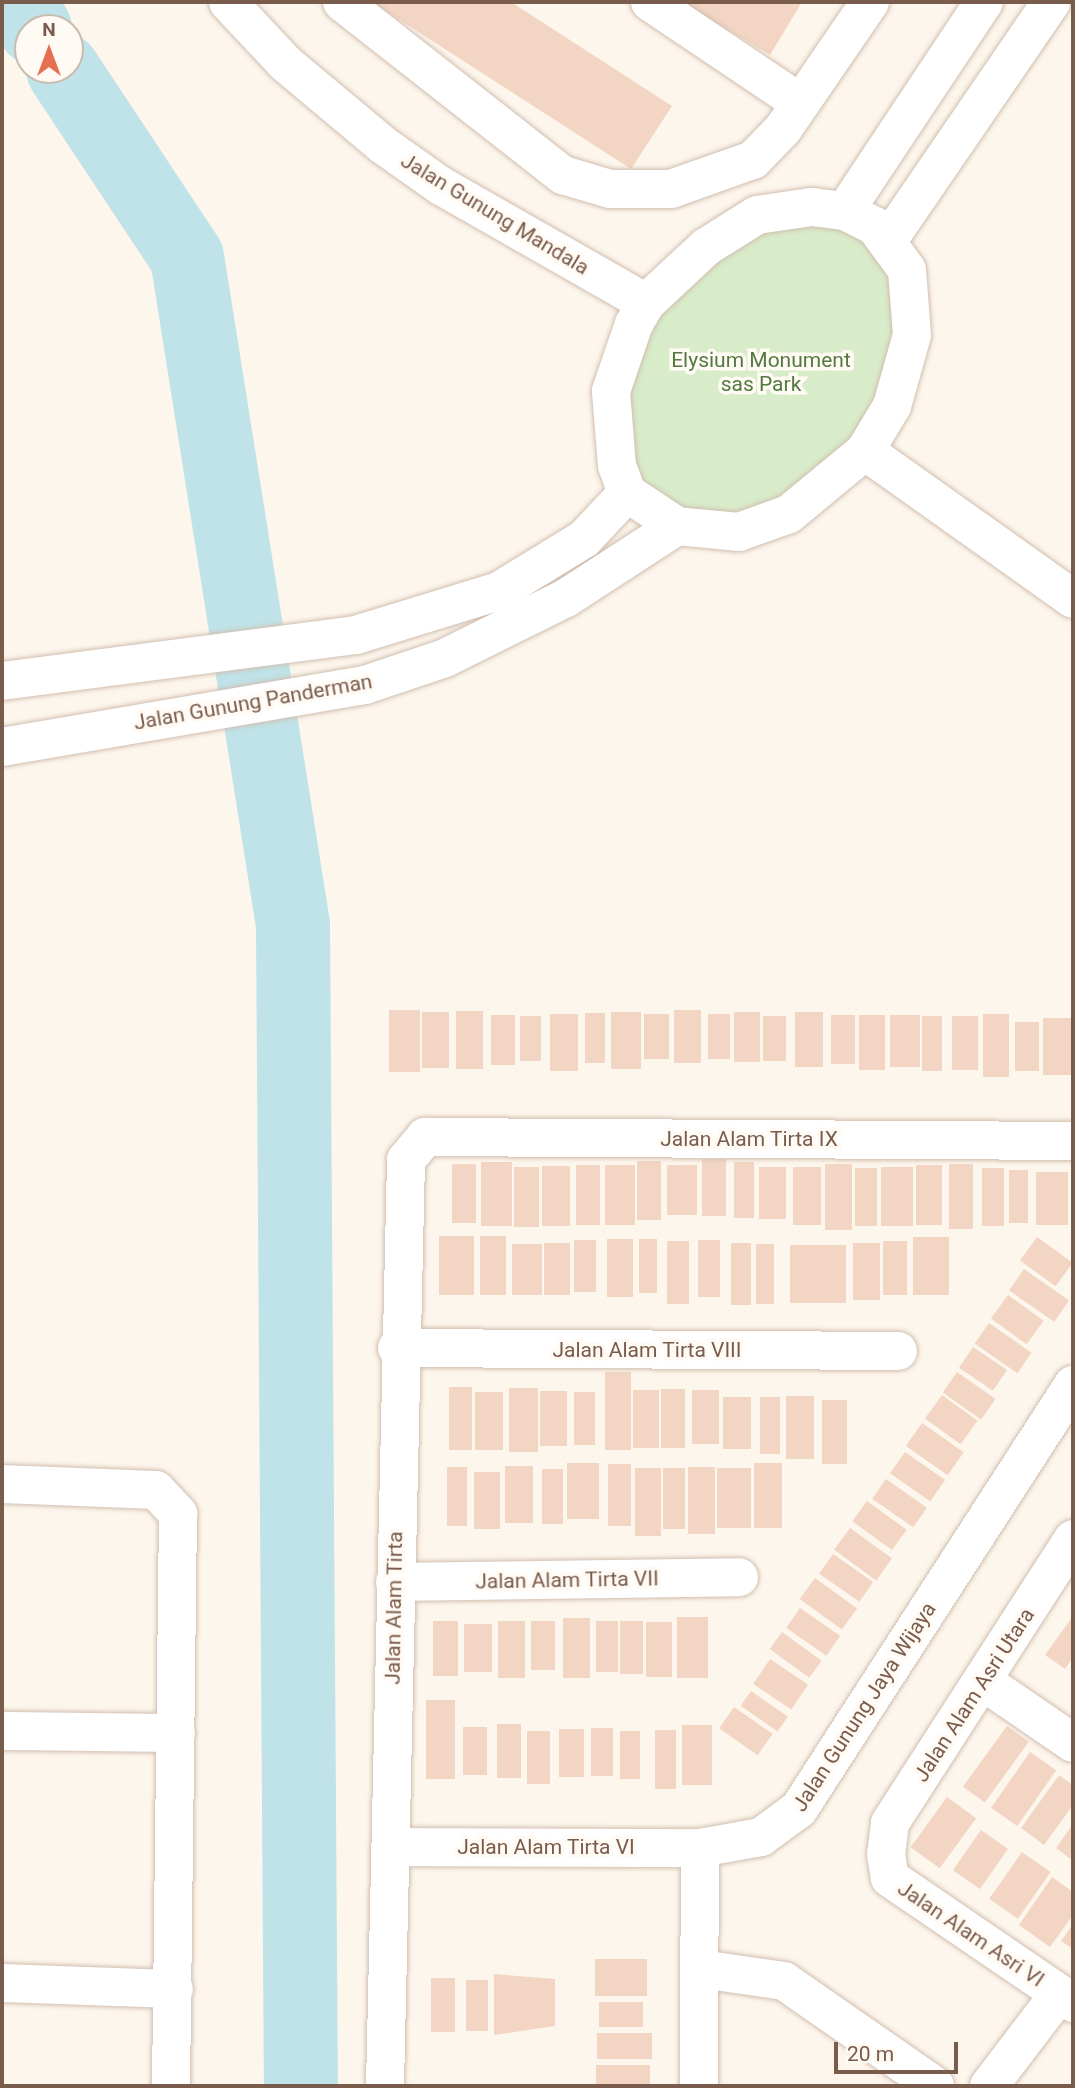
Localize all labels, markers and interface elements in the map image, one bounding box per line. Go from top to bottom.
north arrow [14,14,84,84]
text: N [42,18,56,41]
street label: Jalan Gunung Mandala [396,148,594,280]
park label: Elysium Monument sas Park [671,347,851,397]
street label: Jalan Gunung Panderman [132,669,374,735]
street label: Jalan Alam Tirta IX [660,1126,838,1152]
street label: Jalan Alam Tirta VIII [552,1337,742,1363]
street label: Jalan Alam Tirta [380,1531,408,1685]
street label: Jalan Alam Tirta VII [475,1566,659,1594]
street label: Jalan Gunung Jaya Wijaya [787,1598,941,1816]
street label: Jalan Alam Asri Utara [908,1603,1040,1787]
street label: Jalan Alam Tirta VI [457,1834,635,1860]
street label: Jalan Alam Asri VI [893,1876,1049,1992]
scale bar [837,2028,961,2072]
text: 20 m [847,2042,894,2066]

